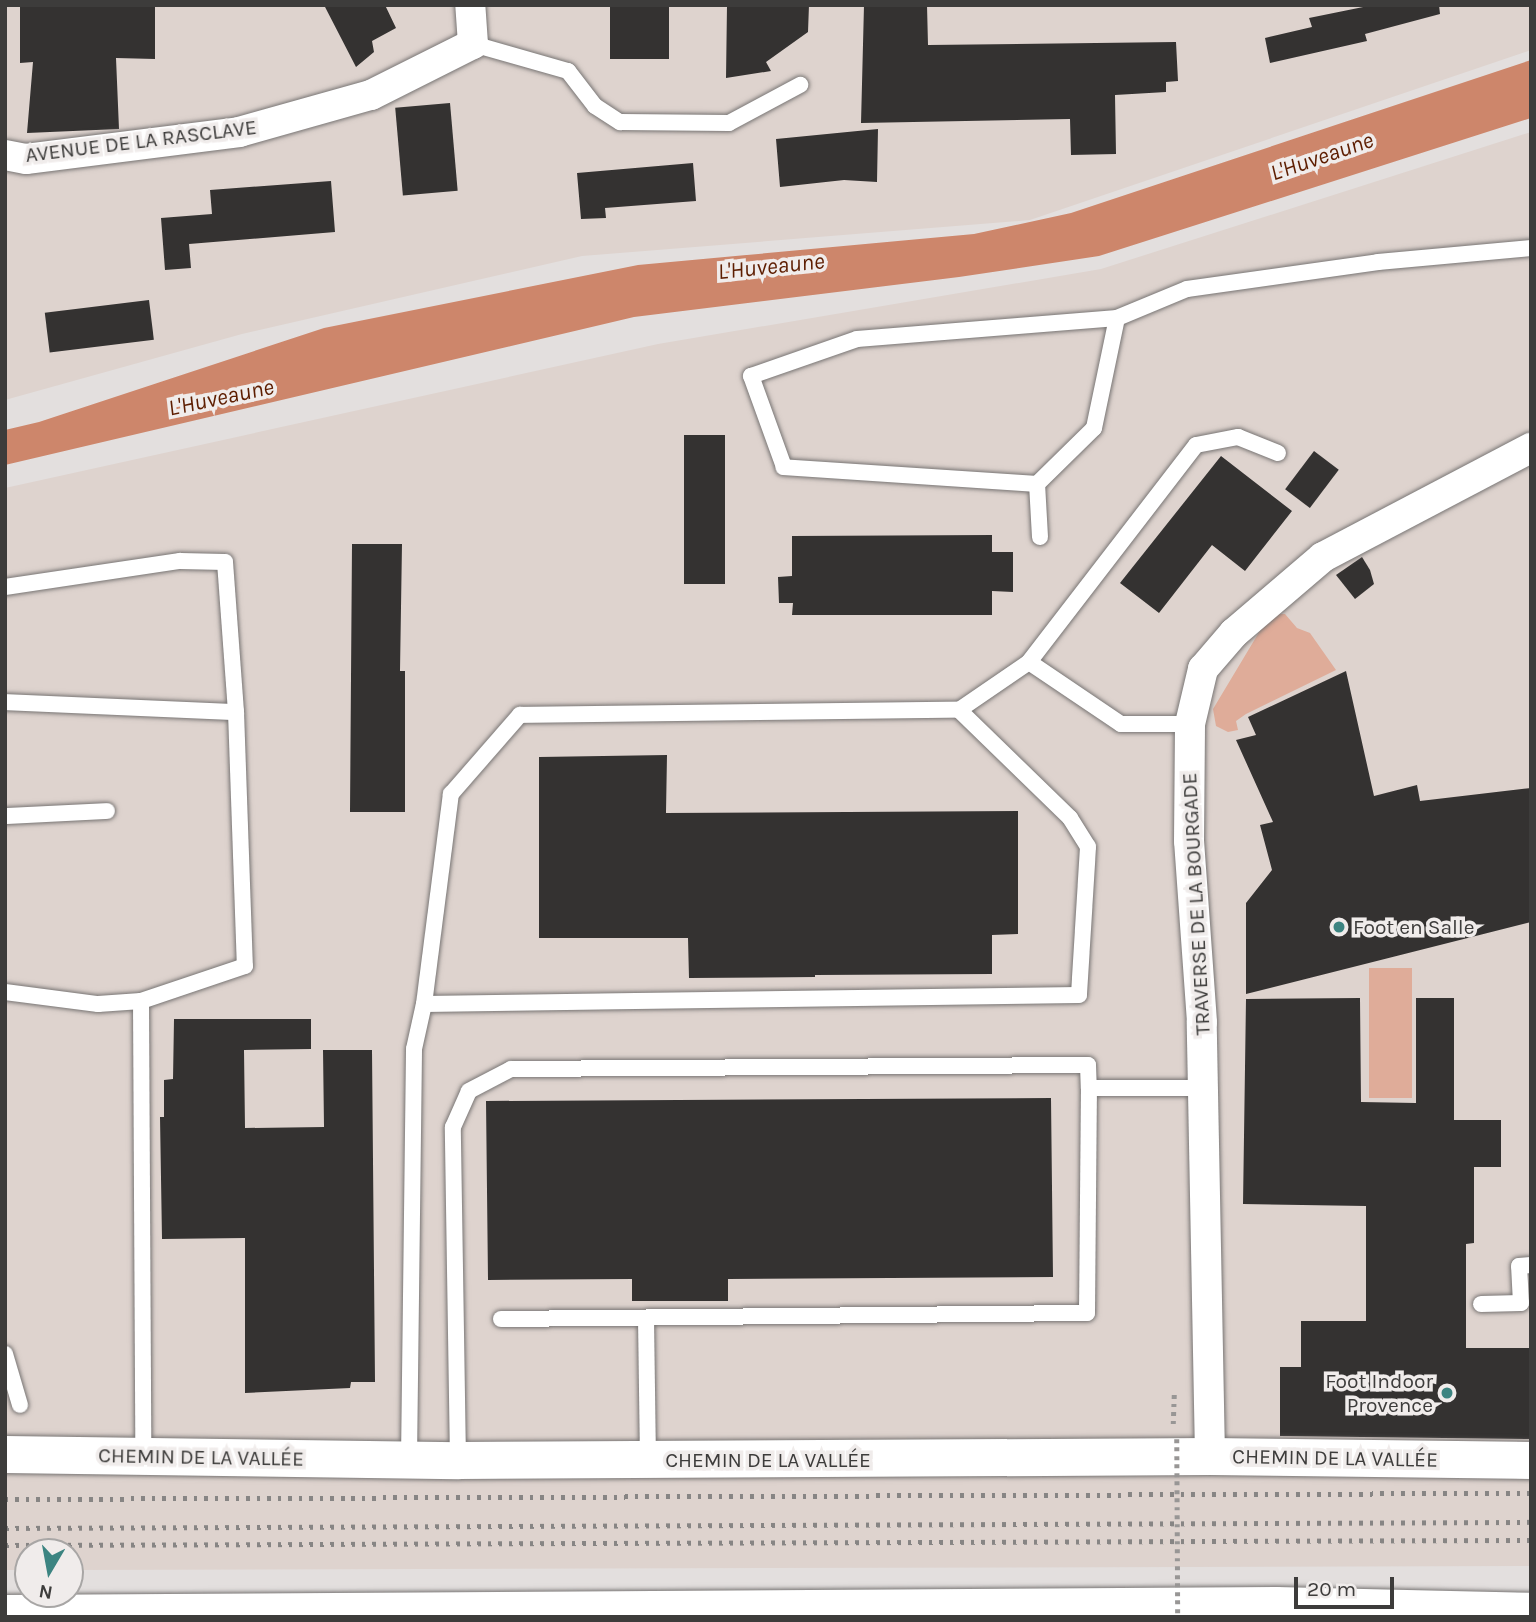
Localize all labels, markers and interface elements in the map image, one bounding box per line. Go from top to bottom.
street label: AVENUE DE LA RASCLAVE [24,114,258,168]
water label: L'Huveaune [1267,127,1377,187]
water label: L'Huveaune [716,248,826,286]
water label: L'Huveaune [166,373,276,423]
street label: TRAVERSE DE LA BOURGADE [1177,772,1215,1036]
place label: Foot en Salle [1353,914,1474,940]
marker: Foot en Salle [1331,919,1347,935]
place label: Foot Indoor Provence [1325,1368,1433,1418]
marker: Foot Indoor Provence [1439,1385,1455,1401]
street label: CHEMIN DE LA VALLÉE [98,1443,304,1471]
street label: CHEMIN DE LA VALLÉE [1232,1444,1438,1472]
street label: CHEMIN DE LA VALLÉE [665,1447,871,1473]
north arrow [14,1538,84,1608]
scale bar [1298,1562,1398,1606]
text: 20 m [1307,1577,1356,1601]
text: N [37,1580,54,1604]

